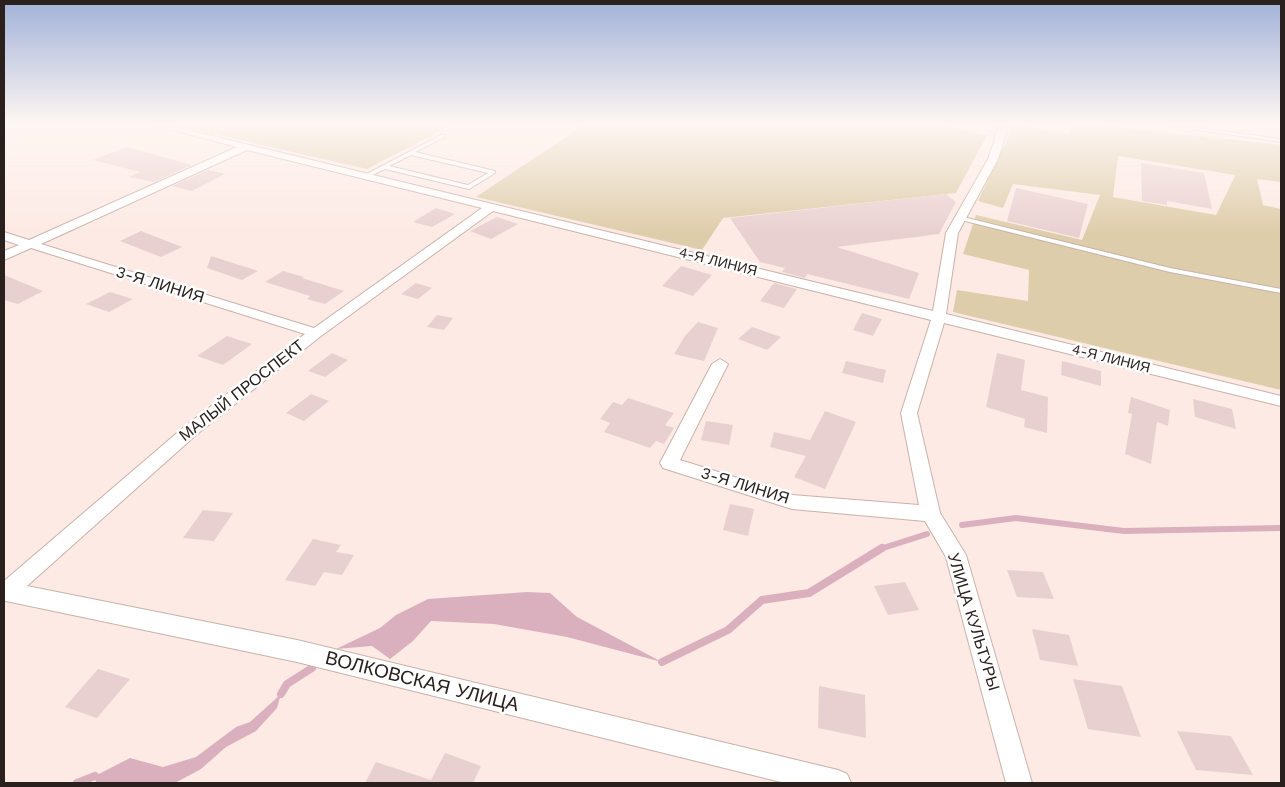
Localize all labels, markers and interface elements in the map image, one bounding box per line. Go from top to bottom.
street label: 4-Я ЛИНИЯ [677,244,759,280]
street label: 3-Я ЛИНИЯ [114,263,206,307]
street label: МАЛЫЙ ПРОСПЕКТ [176,336,308,446]
street label: 4-Я ЛИНИЯ [1070,341,1152,377]
street label: 3-Я ЛИНИЯ [699,464,791,508]
street label: УЛИЦА КУЛЬТУРЫ [943,551,1003,693]
street label: ВОЛКОВСКАЯ УЛИЦА [323,647,521,717]

